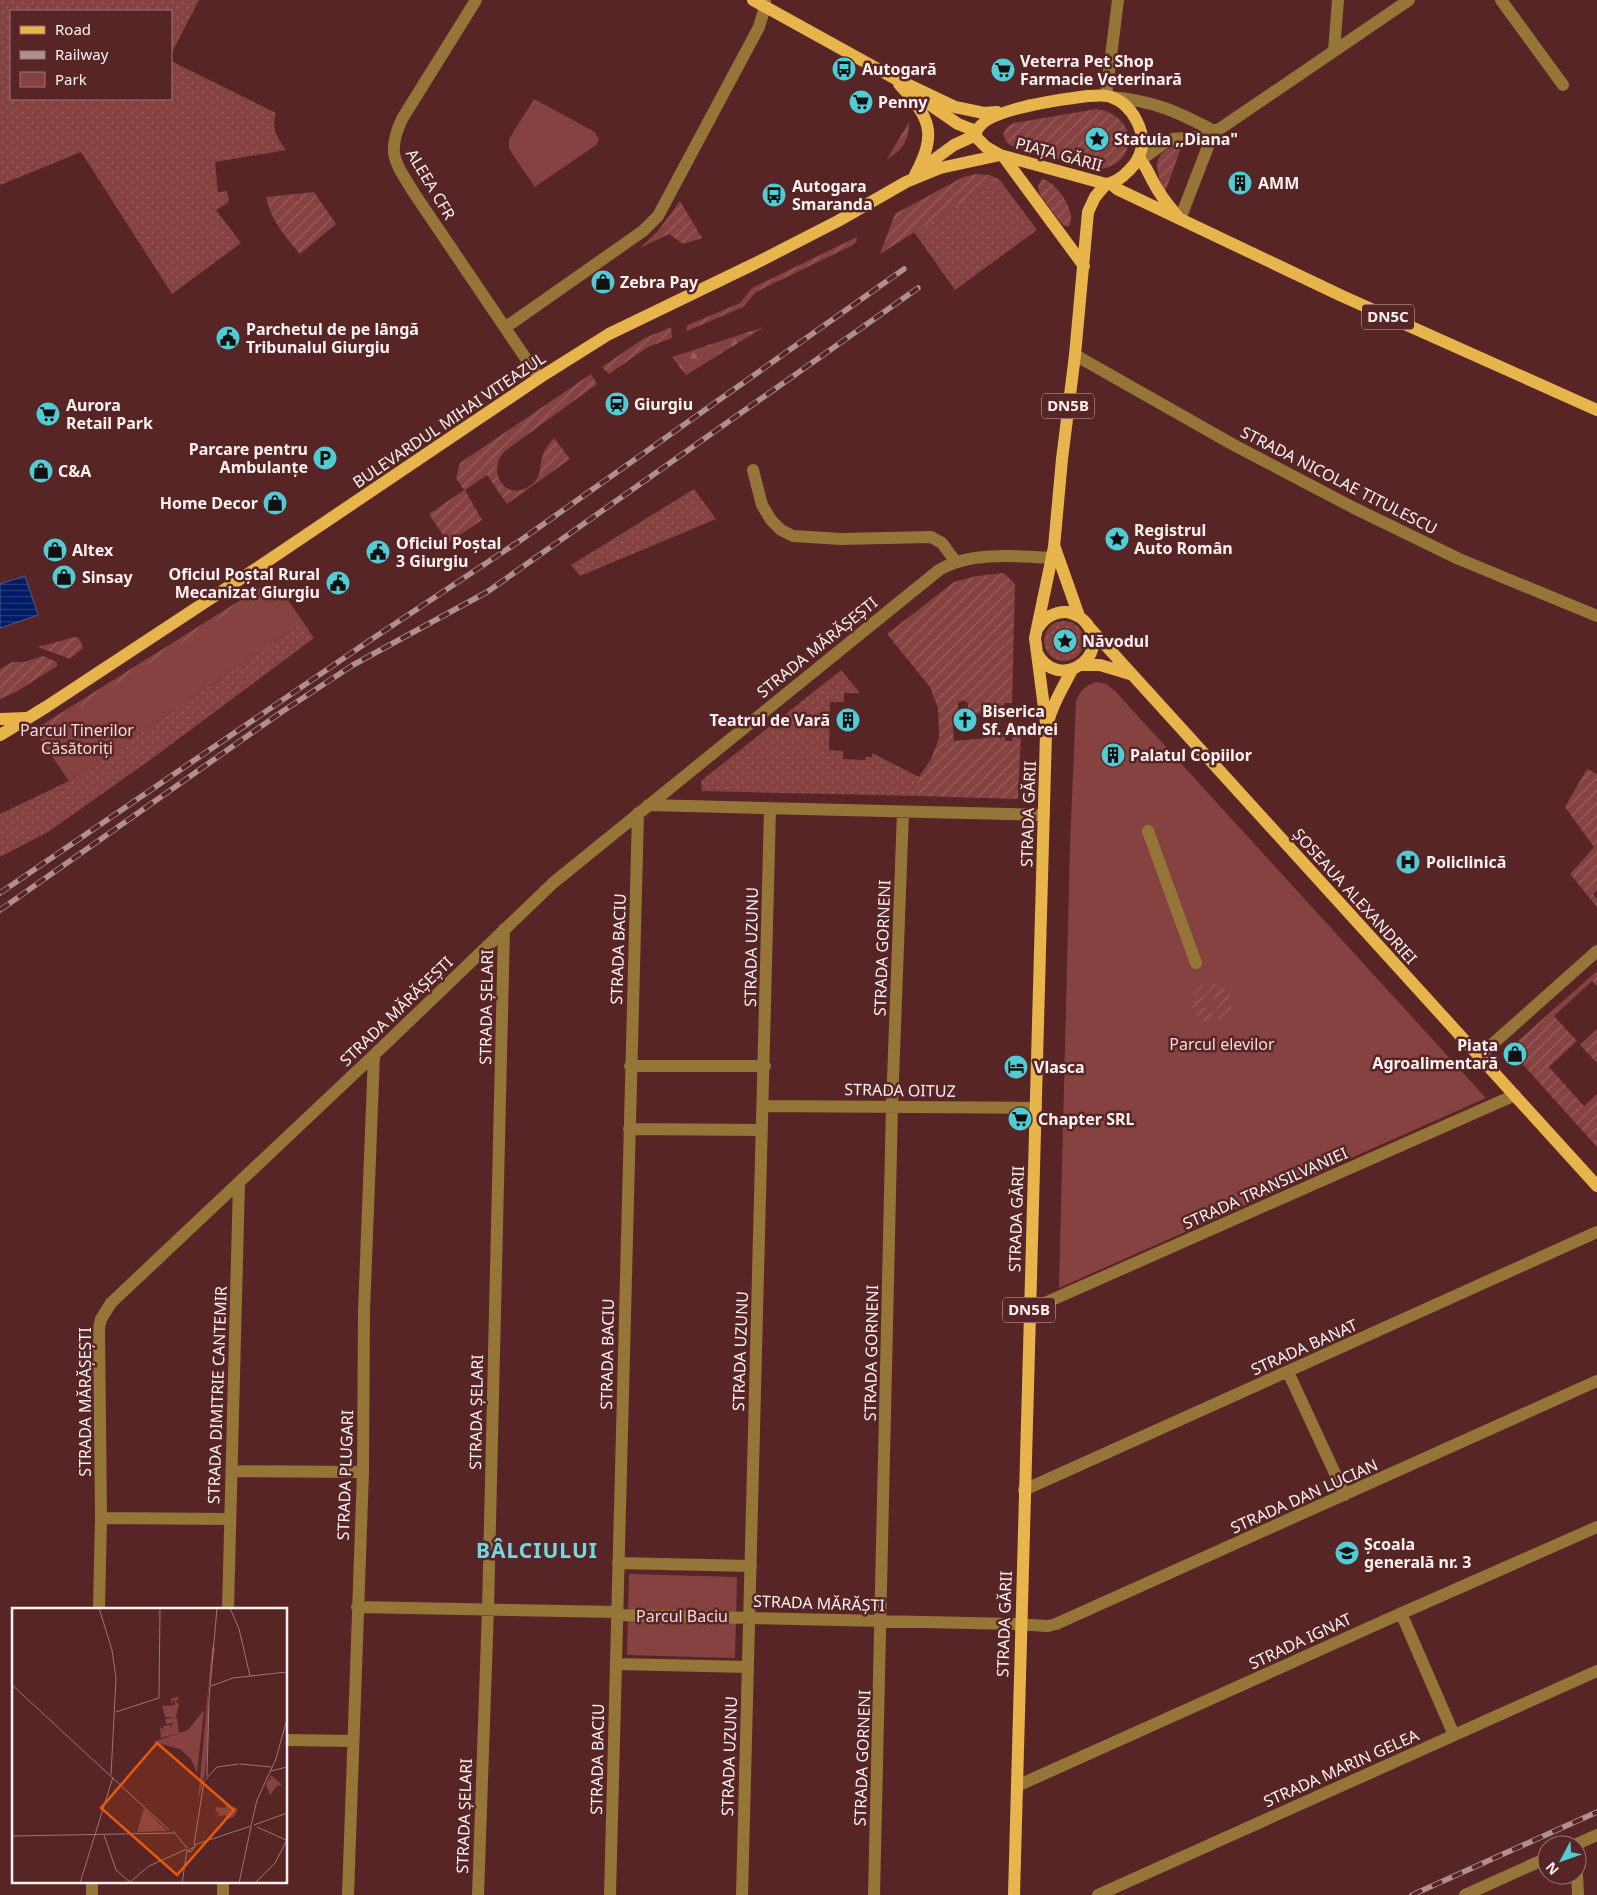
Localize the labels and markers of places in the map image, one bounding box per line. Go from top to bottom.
place label: Veterra Pet Shop Farmacie Veterinară [1020,50,1182,90]
bus stop icon: Autogară [831,56,857,82]
supermarket icon: Veterra Pet Shop Farmacie Veterinară [990,57,1016,83]
place label: Autogară [862,58,937,80]
supermarket icon: Penny [848,89,874,115]
place label: Penny [878,91,928,113]
place icon: Statuia ,,Diana" [1084,126,1110,152]
place label: Statuia ,,Diana" [1114,128,1238,150]
building icon: AMM [1227,170,1253,196]
place label: AMM [1258,172,1299,194]
place label: Autogara Smaranda [792,175,873,215]
bus stop icon: Autogara Smaranda [761,182,787,208]
shop icon: Zebra Pay [590,269,616,295]
place label: Zebra Pay [620,271,699,293]
place label: Parchetul de pe lângă Tribunalul Giurgiu [246,318,419,358]
public building icon: Parchetul de pe lângă Tribunalul Giurgiu [215,325,241,351]
station icon: Giurgiu [604,391,630,417]
place label: Giurgiu [634,393,693,415]
place label: Aurora Retail Park [66,394,153,434]
supermarket icon: Aurora Retail Park [35,401,61,427]
place label: Parcare pentru Ambulanțe [189,438,308,478]
parking icon: Parcare pentru Ambulanțe [312,445,338,471]
shop icon: C&A [28,458,54,484]
place label: C&A [58,460,92,482]
shop icon: Home Decor [262,490,288,516]
place label: Home Decor [160,492,258,514]
place label: Registrul Auto Român [1134,519,1233,559]
place icon: Registrul Auto Român [1104,526,1130,552]
place label: Oficiul Poștal 3 Giurgiu [396,532,501,572]
shop icon: Altex [42,537,68,563]
place label: Altex [72,539,114,561]
public building icon: Oficiul Poștal 3 Giurgiu [365,539,391,565]
place label: Oficiul Poștal Rural Mecanizat Giurgiu [169,563,320,603]
shop icon: Sinsay [51,564,77,590]
place label: Sinsay [82,566,134,588]
public building icon: Oficiul Poștal Rural Mecanizat Giurgiu [325,570,351,596]
place icon: Năvodul [1052,628,1078,654]
place label: Năvodul [1082,630,1149,652]
place label: Biserica Sf. Andrei [982,700,1058,740]
building icon: Teatrul de Vară [835,707,861,733]
church icon: Biserica Sf. Andrei [952,707,978,733]
place label: Teatrul de Vară [709,709,830,731]
building icon: Palatul Copiilor [1100,742,1126,768]
place label: Palatul Copiilor [1130,744,1252,766]
hospital icon: Policlinică [1395,849,1421,875]
place label: Policlinică [1426,851,1506,873]
place label: Piața Agroalimentară [1372,1034,1498,1074]
shop icon: Piața Agroalimentară [1502,1041,1528,1067]
hotel icon: Vlasca [1003,1054,1029,1080]
place label: Vlasca [1034,1056,1085,1078]
supermarket icon: Chapter SRL [1007,1106,1033,1132]
place label: Chapter SRL [1038,1108,1134,1130]
place label: Școala generală nr. 3 [1364,1533,1471,1573]
school or university icon: Școala generală nr. 3 [1334,1540,1360,1566]

